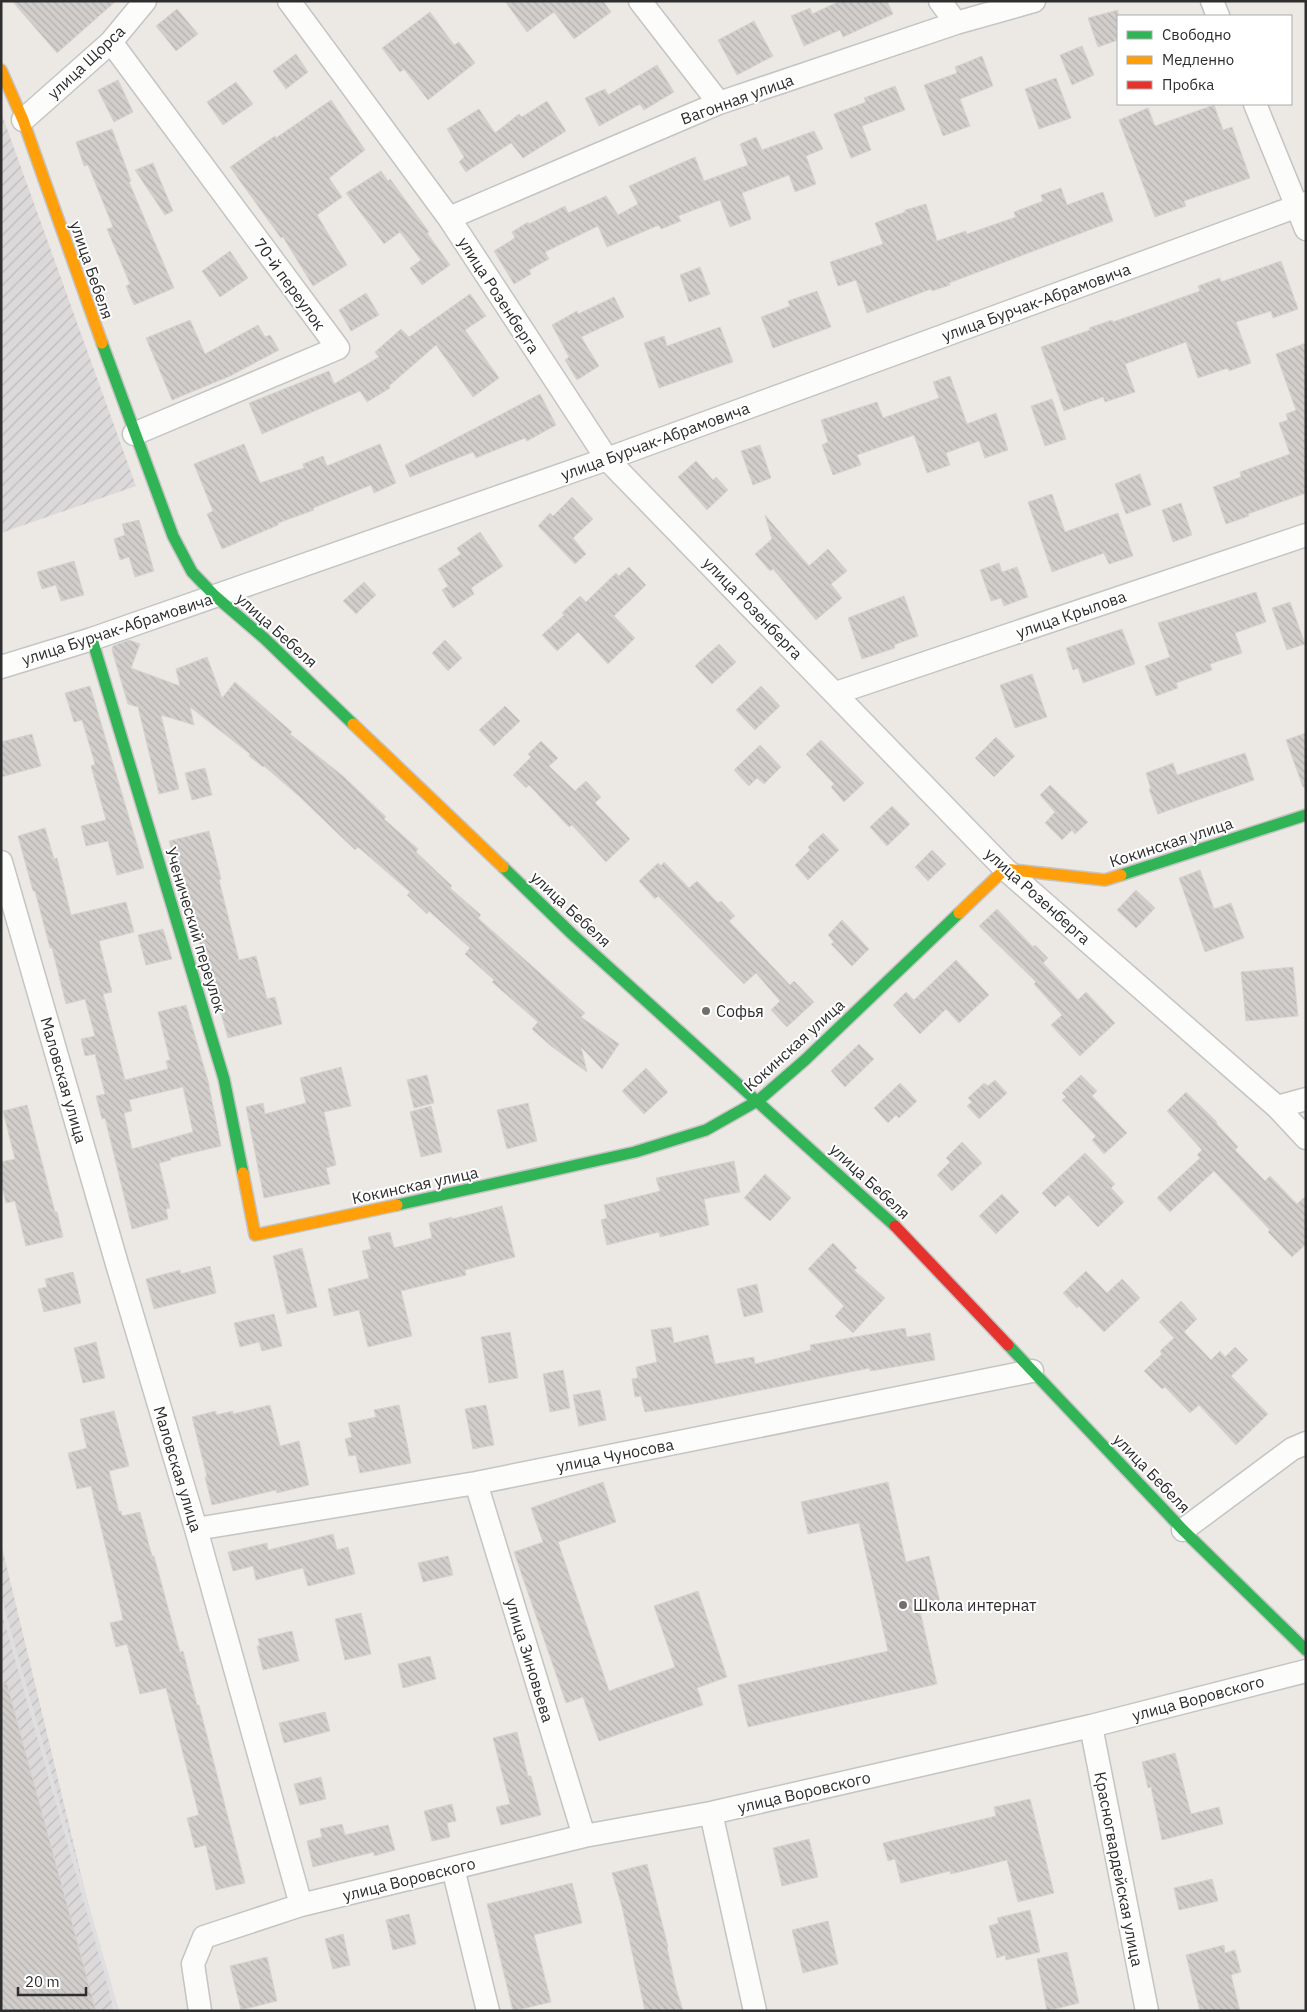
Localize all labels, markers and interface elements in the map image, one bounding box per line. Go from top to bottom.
legend [1117,15,1292,105]
street label: улица Щорса [43,21,129,103]
text: Свободно [1162,25,1231,44]
text: Медленно [1162,50,1234,69]
street label: Вагонная улица [678,69,797,129]
text: Пробка [1162,75,1214,94]
street label: улица Бебеля [66,218,118,322]
street label: улица Розенберга [454,233,544,357]
street label: 70-й переулок [250,234,330,334]
street label: улица Бурчак-Абрамовича [939,258,1134,345]
street label: улица Бурчак-Абрамовича [558,397,753,484]
street label: улица Розенберга [699,553,807,664]
street label: улица Крылова [1013,586,1129,642]
street label: улица Бебеля [232,588,322,672]
street label: улица Бурчак-Абрамовича [19,589,215,669]
street label: Кокинская улица [1107,812,1236,871]
street label: улица Розенберга [981,843,1095,949]
street label: Ученический переулок [161,845,231,1016]
street label: улица Бебеля [527,867,615,951]
street label: Кокинская улица [739,994,849,1095]
place label: Софья [716,1001,764,1021]
marker: Софья [700,1005,712,1017]
street label: Маловская улица [36,1015,92,1146]
street label: улица Бебеля [826,1139,914,1223]
street label: Кокинская улица [350,1162,480,1208]
street label: Маловская улица [149,1404,207,1535]
street label: улица Бебеля [1109,1429,1195,1517]
street label: улица Чуносова [555,1434,676,1476]
street label: улица Зиновьева [502,1595,559,1725]
place label: Школа интернат [913,1595,1037,1615]
marker: Школа интернат [897,1599,909,1611]
street label: улица Воровского [1130,1671,1266,1725]
street label: улица Воровского [736,1767,872,1817]
street label: Красногвардейская улица [1090,1770,1148,1969]
street label: улица Воровского [341,1853,477,1905]
scale bar [18,1964,85,1996]
text: 20 m [25,1972,60,1991]

